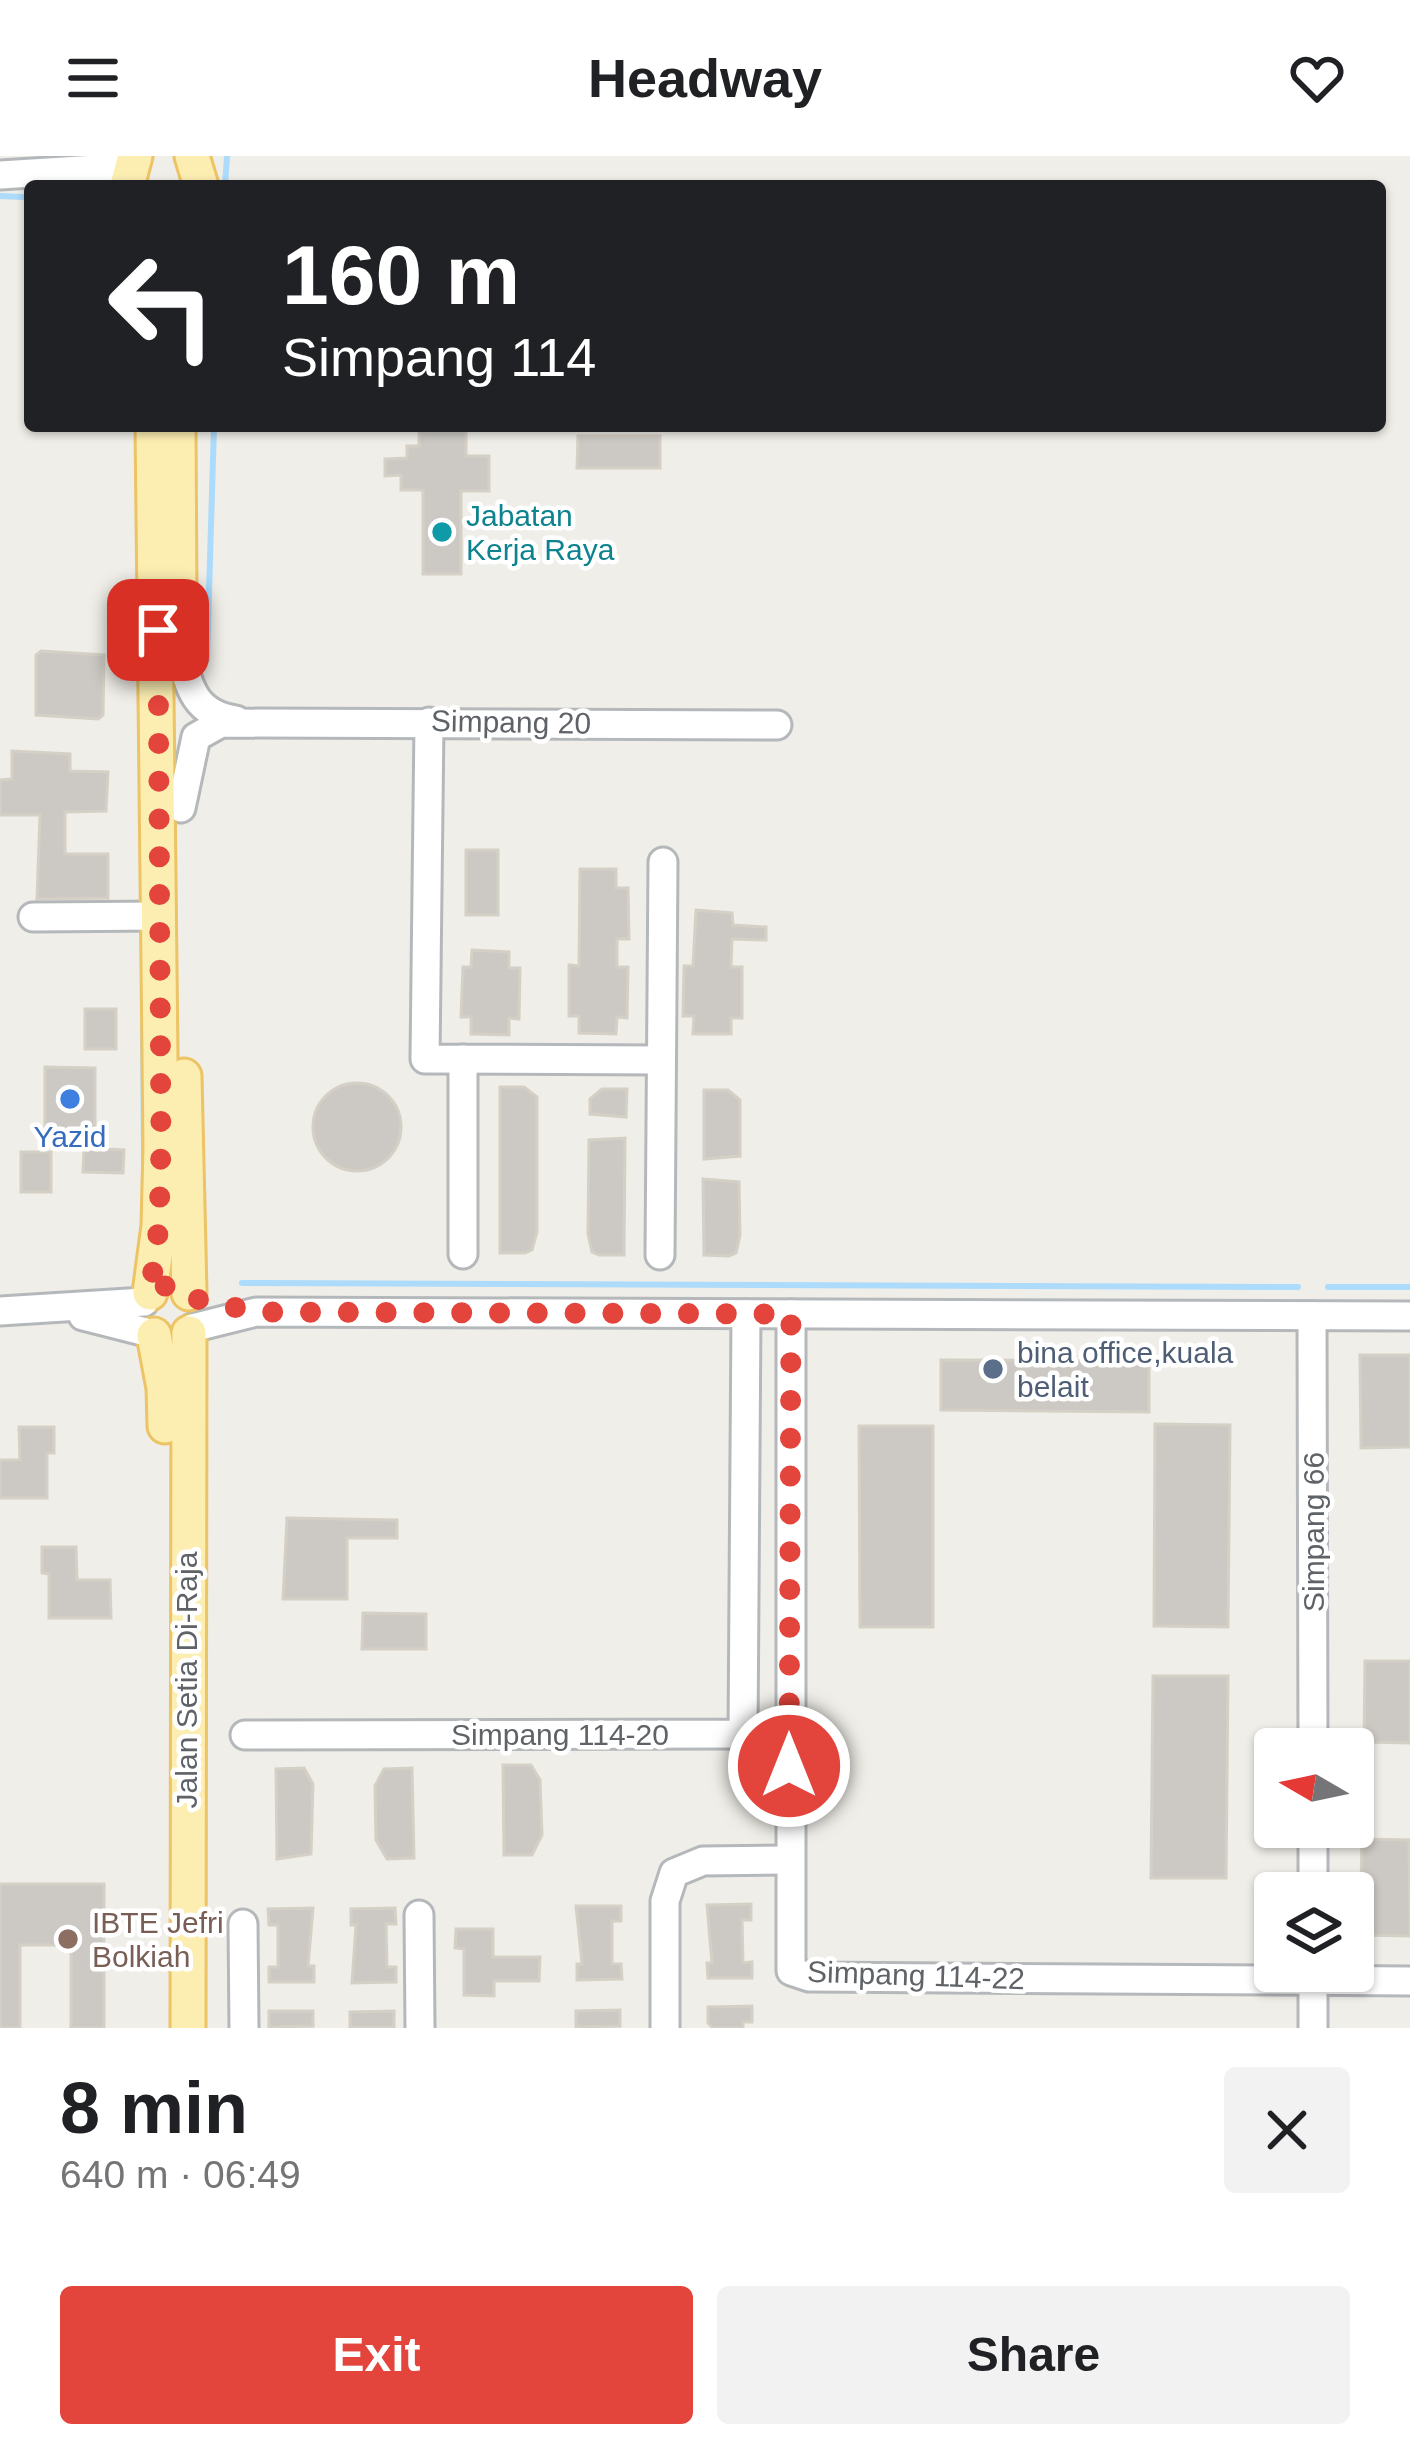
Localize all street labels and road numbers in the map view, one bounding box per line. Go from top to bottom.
street label: Simpang 20 [431,704,591,740]
street label: Simpang 66 [1297,1452,1330,1612]
street label: Jalan Setia Di-Raja [170,1551,203,1808]
street label: Simpang 114-20 [451,1718,669,1751]
street label: Simpang 114-22 [807,1955,1025,1995]

